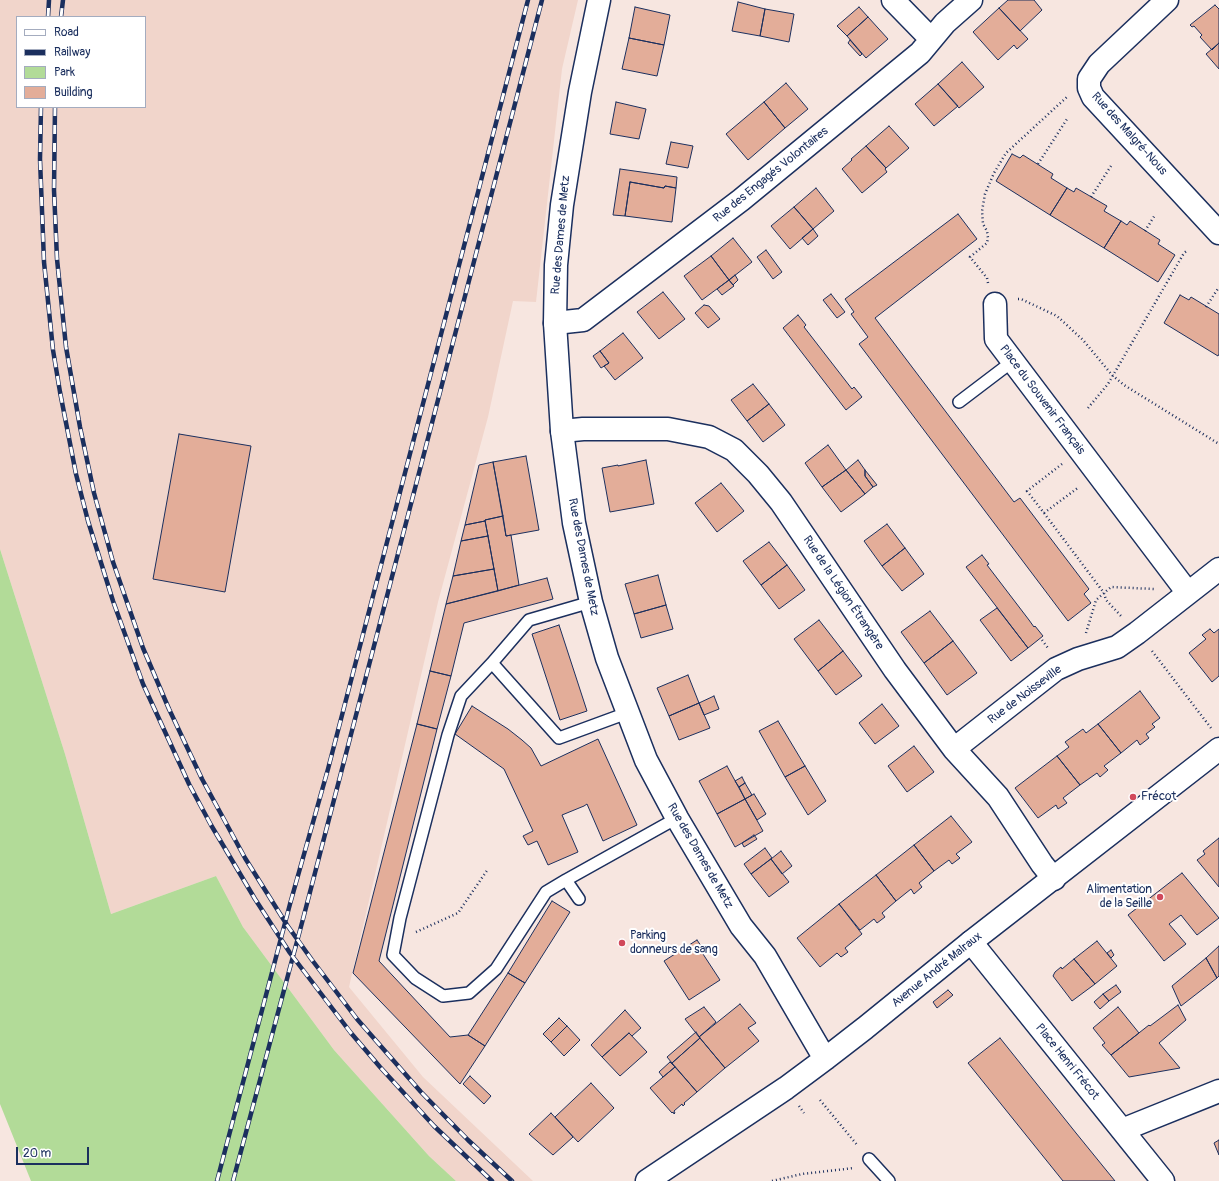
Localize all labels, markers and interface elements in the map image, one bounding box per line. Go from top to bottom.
legend [16,16,146,108]
text: Road [54,25,79,40]
text: Railway [54,45,90,60]
text: Park [54,65,75,80]
text: Building [54,85,93,100]
street label: Rue des Malgré-Nous [1088,90,1170,178]
street label: Rue des Engagés Volontaires [711,124,831,226]
street label: Rue des Dames de Metz [549,175,573,295]
street label: Place du Souvenir Français [996,342,1088,458]
street label: Rue des Dames de Metz [565,497,601,617]
street label: Rue de la Légion Étrangère [799,533,887,653]
street label: Rue de Noisseville [985,663,1065,727]
place label: Frécot [1141,790,1176,804]
marker: Frécot [1128,792,1138,802]
street label: Rue des Dames de Metz [664,801,736,911]
place label: Alimentation de la Seille [1086,883,1152,911]
marker: Alimentation de la Seille [1155,892,1165,902]
place label: Parking donneurs de sang [630,929,718,957]
street label: Avenue André Malraux [889,929,985,1011]
marker: Parking donneurs de sang [617,938,627,948]
street label: Place Henri Frécot [1032,1021,1102,1103]
scale bar [18,1139,91,1165]
text: 20 m [23,1146,51,1161]

